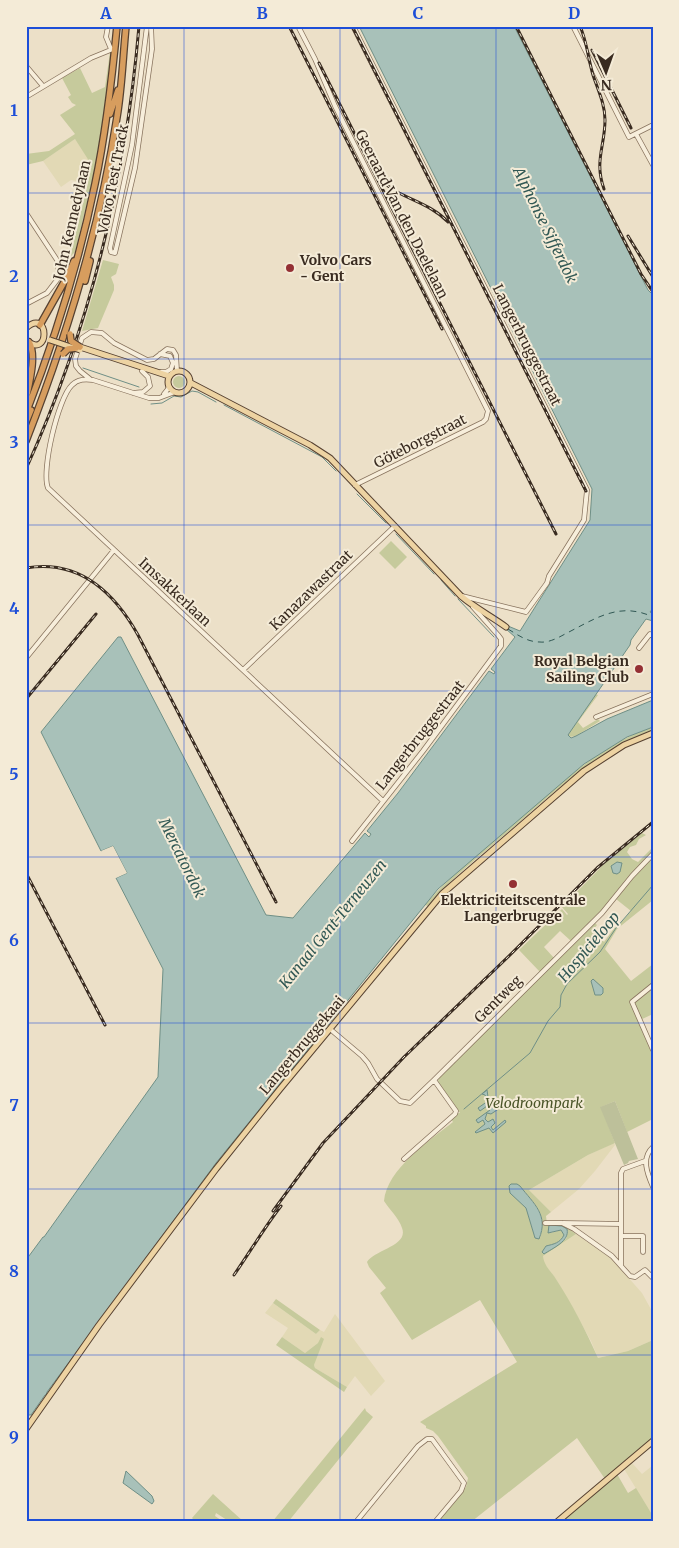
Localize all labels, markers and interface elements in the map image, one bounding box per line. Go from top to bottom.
text: A [99,3,112,23]
text: B [256,3,268,23]
text: C [413,3,423,23]
text: D [568,3,580,23]
north arrow [582,48,632,98]
text: N [601,76,612,94]
text: 1 [10,100,18,120]
street label: Volvo Test Track [93,122,132,236]
street label: Geeraard Van den Daelelaan [351,127,453,301]
street label: John Kennedylaan [49,158,95,283]
water label: Alphonse Sifferdok [509,163,582,286]
place label: Volvo Cars - Gent [299,251,372,285]
marker: Volvo Cars - Gent [284,262,296,274]
text: 2 [9,266,19,286]
street label: Langerbruggestraat [489,281,566,409]
street label: Göteborgstraat [371,410,470,472]
text: 3 [9,432,19,452]
street label: Kanazawastraat [266,546,357,634]
street label: Imsakkerlaan [135,554,215,630]
text: 4 [9,598,19,618]
place label: Royal Belgian Sailing Club [534,652,629,686]
marker: Royal Belgian Sailing Club [633,663,645,675]
street label: Langerbruggestraat [372,676,469,793]
text: 5 [9,764,19,784]
water label: Mercatordok [155,814,210,901]
water label: Kanaal Gent-Terneuzen [274,855,390,993]
marker: Elektriciteitscentrale Langerbrugge [507,878,519,890]
place label: Elektriciteitscentrale Langerbrugge [440,891,586,925]
water label: Hospicieloop [553,908,624,987]
text: 6 [9,930,19,950]
street label: Gentweg [470,971,526,1027]
street label: Langerbruggekaai [255,992,349,1098]
park label: Velodroompark [485,1094,583,1112]
text: 7 [9,1095,19,1115]
text: 8 [9,1261,19,1281]
text: 9 [9,1427,19,1447]

